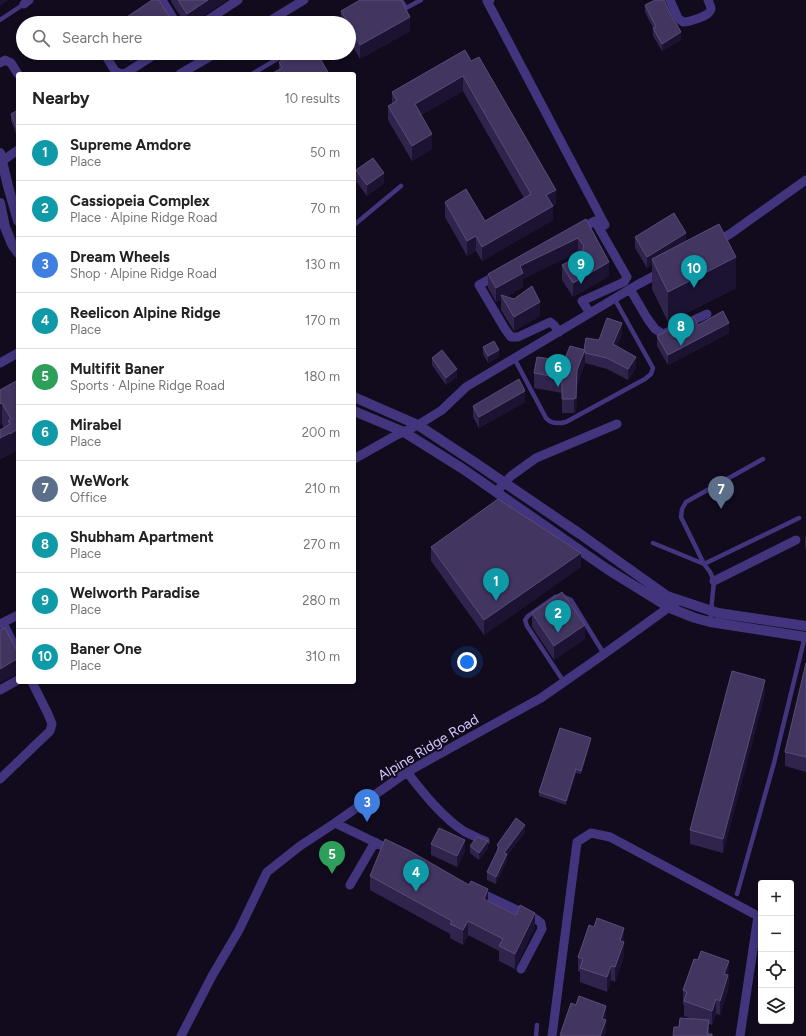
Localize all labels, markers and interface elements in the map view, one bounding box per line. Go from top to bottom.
search box [16,16,356,60]
icon: search [30,27,52,49]
text: Search here [62,29,142,47]
text: Nearby [32,88,90,108]
text: 10 results [284,91,340,106]
text: Supreme Amdore [70,136,191,154]
text: 1 [42,145,48,160]
text: 50 m [310,145,340,160]
text: Place [70,154,101,169]
text: Cassiopeia Complex [70,192,210,210]
text: 2 [41,201,49,216]
text: 70 m [310,201,340,216]
text: Place · Alpine Ridge Road [70,210,217,225]
text: Dream Wheels [70,248,170,266]
pin: 9 [568,251,594,284]
pin: 10 [681,255,707,288]
text: 3 [41,257,49,272]
text: 130 m [305,257,340,272]
text: Shop · Alpine Ridge Road [70,266,217,281]
text: Reelicon Alpine Ridge [70,304,221,322]
text: 4 [41,313,49,328]
text: 170 m [305,313,340,328]
pin: 8 [668,313,694,346]
text: Place [70,322,101,337]
pin: 6 [545,354,571,387]
text: Multifit Baner [70,360,164,378]
text: 5 [41,369,49,384]
text: 180 m [304,369,340,384]
text: Sports · Alpine Ridge Road [70,378,225,393]
text: Mirabel [70,416,121,434]
text: 6 [41,425,49,440]
text: 200 m [302,425,340,440]
text: Place [70,434,101,449]
text: WeWork [70,472,129,490]
pin: 7 [708,476,734,509]
text: 7 [41,481,49,496]
text: 210 m [305,481,340,496]
text: Office [70,490,107,505]
text: Shubham Apartment [70,528,214,546]
text: 8 [41,537,49,552]
text: 270 m [303,537,340,552]
text: Place [70,546,101,561]
pin: 1 [483,568,509,601]
text: Welworth Paradise [70,584,200,602]
text: 9 [41,593,49,608]
text: 280 m [302,593,340,608]
pin: 2 [545,600,571,633]
text: Place [70,602,101,617]
text: Baner One [70,640,142,658]
text: 10 [38,649,52,664]
text: 310 m [305,649,340,664]
your location [457,652,477,672]
text: Place [70,658,101,673]
street label: Alpine Ridge Road [375,711,482,784]
pin: 3 [354,789,380,822]
pin: 5 [319,841,345,874]
pin: 4 [403,859,429,892]
map controls [758,880,794,1024]
button: + [758,880,794,916]
button: − [758,916,794,952]
button: locate [758,952,794,988]
button: layers [758,988,794,1024]

